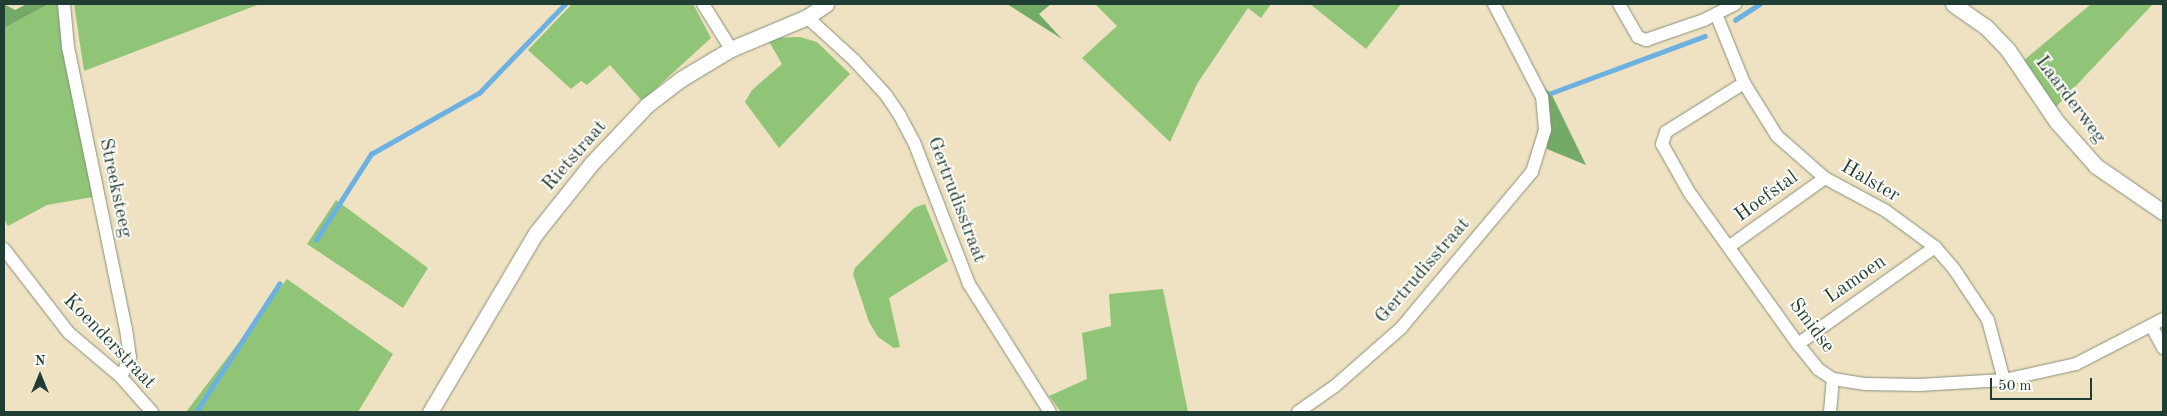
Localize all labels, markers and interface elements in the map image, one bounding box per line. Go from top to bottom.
street label: Laarderweg [2029,51,2111,149]
street label: Rietstraat [538,115,612,197]
street label: Gertrudisstraat [921,134,991,266]
street label: Streeksteeg [93,136,137,240]
street label: Halster [1836,156,1904,208]
street label: Hoefstal [1731,166,1803,228]
street label: Gertrudisstraat [1370,213,1476,329]
street label: Lamoen [1821,250,1891,310]
street label: Koenderstraat [57,289,161,395]
street label: Smidse [1783,294,1839,358]
north arrow [15,351,65,401]
text: N [35,354,45,368]
scale bar [1992,368,2094,400]
text: 50 m [1998,379,2032,394]

